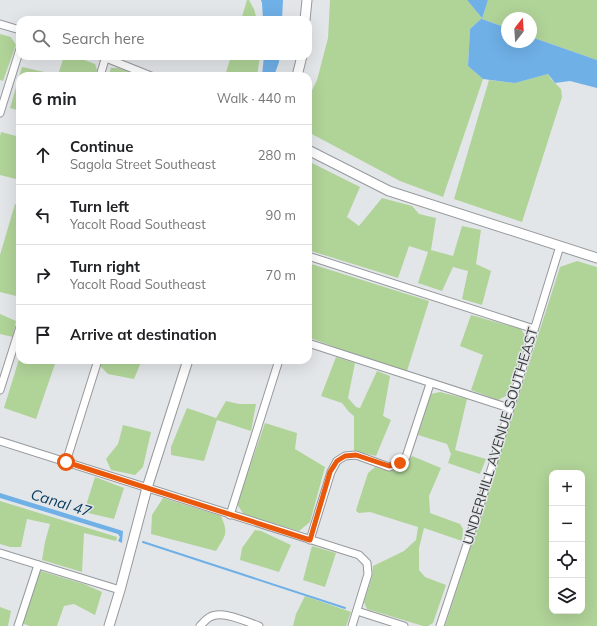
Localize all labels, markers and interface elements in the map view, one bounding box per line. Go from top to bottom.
north arrow [501,12,537,48]
search box [16,16,312,60]
icon: search [30,27,52,49]
text: Search here [62,29,144,48]
text: 6 min [32,88,77,109]
text: Walk · 440 m [217,90,296,106]
text: Continue [70,137,133,156]
icon: ahead [32,144,54,166]
text: 280 m [258,147,296,163]
text: Sagola Street Southeast [70,156,216,172]
text: Turn left [70,197,129,216]
icon: left [32,204,54,226]
text: 90 m [266,207,296,223]
text: Yacolt Road Southeast [70,216,206,232]
text: Turn right [70,257,140,276]
icon: right [32,264,54,286]
text: 70 m [266,267,296,283]
text: Yacolt Road Southeast [70,276,206,292]
icon: arrive [32,324,54,346]
text: Arrive at destination [70,325,217,344]
street label: UNDERHILL AVENUE SOUTHEAST [458,325,542,547]
route start [57,453,75,471]
route end [391,454,409,472]
map controls [549,470,585,614]
button: + [549,470,585,506]
water label: Canal 47 [29,484,95,521]
button: − [549,506,585,542]
button: locate [549,542,585,578]
button: layers [549,578,585,614]

